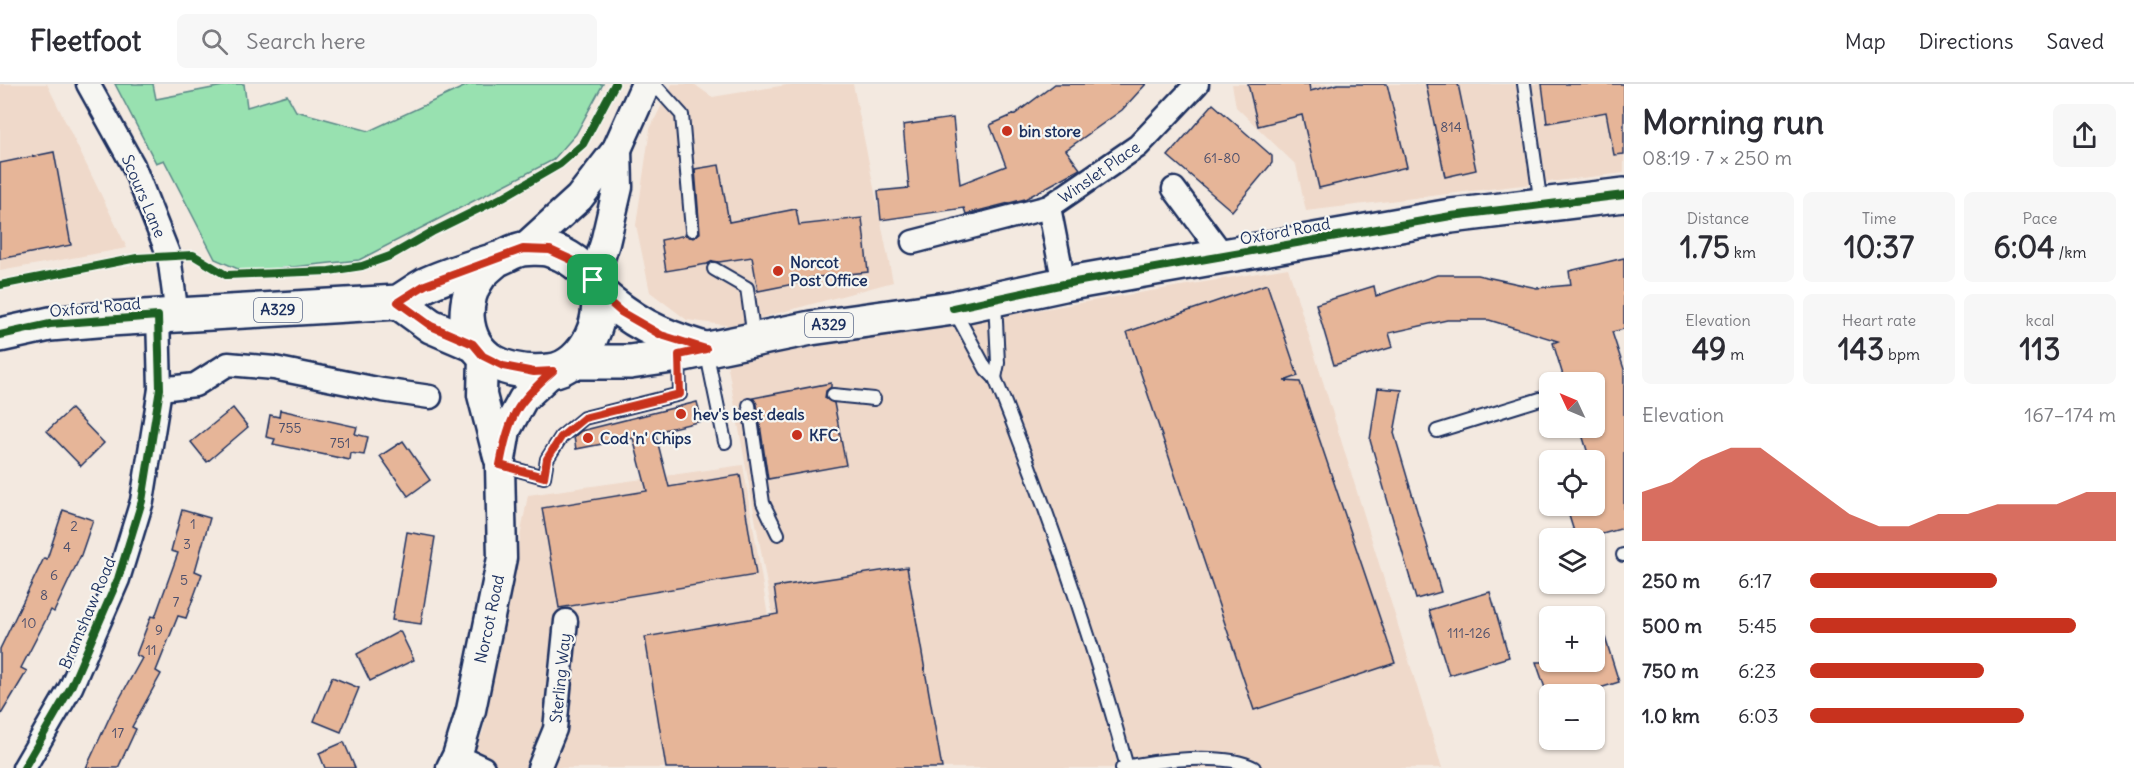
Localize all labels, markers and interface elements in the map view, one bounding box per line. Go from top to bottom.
search box [177,14,597,68]
text: Fleetfoot [30,23,141,59]
icon: search [198,25,231,58]
text: Search here [246,27,366,55]
text: Map [1845,28,1886,55]
text: Directions [1919,28,2013,55]
text: Saved [2046,28,2104,55]
text: Morning run [1642,101,1824,143]
button: share [2053,104,2116,167]
house number: 814 [1440,118,1462,136]
place label: bin store [1019,121,1081,141]
marker: bin store [1000,124,1014,138]
street label: Winslet Place [1054,137,1144,207]
text: 08:19 · 7 × 250 m [1642,145,1792,170]
house number: 61-80 [1204,149,1240,167]
street label: Scours Lane [118,151,170,241]
text: Distance [1687,208,1749,228]
text: Time [1862,208,1896,228]
text: Pace [2023,208,2057,228]
street label: Oxford Road [1238,213,1332,249]
text: 1.75 [1680,228,1730,266]
text: 10:37 [1844,228,1914,266]
text: 6:04 [1994,228,2055,266]
text: km [1730,242,1756,262]
text: /km [2055,242,2086,262]
place label: Norcot Post Office [790,252,868,290]
pin [567,254,618,305]
icon: arrive [576,263,609,296]
marker: Norcot Post Office [771,264,785,278]
street label: Oxford Road [49,293,141,321]
road number: A329 [254,298,302,322]
text: Elevation [1685,310,1751,330]
text: Heart rate [1842,310,1916,330]
text: kcal [2026,310,2054,330]
road number: A329 [805,313,853,337]
text: 49 [1692,330,1726,368]
text: 143 [1838,330,1884,368]
text: 113 [2020,330,2060,368]
text: m [1726,344,1744,364]
text: bpm [1884,344,1920,364]
north arrow [1539,372,1605,438]
map controls [1539,372,1605,750]
text: Elevation [1642,402,1724,427]
text: 167–174 m [2024,402,2116,427]
place label: hev's best deals [693,404,805,424]
marker: hev's best deals [674,407,688,421]
house number: 755 [279,419,301,437]
place label: KFC [809,425,839,445]
place label: Cod 'n' Chips [600,428,691,449]
marker: KFC [790,428,804,442]
marker: Cod 'n' Chips [581,431,595,445]
house number: 751 [330,434,350,452]
button: locate [1539,450,1605,516]
house number: 1 [190,515,196,533]
house number: 2 [70,517,78,535]
button: layers [1539,528,1605,594]
house number: 3 [183,535,191,553]
house number: 4 [63,538,71,556]
street label: Bramshaw Road [54,554,120,672]
house number: 6 [50,566,58,584]
text: 250 m [1642,568,1700,593]
text: 6:17 [1738,568,1772,593]
house number: 5 [180,571,188,589]
street label: Norcot Road [470,573,508,665]
house number: 8 [40,586,48,604]
house number: 7 [173,593,180,611]
button: + [1539,606,1605,672]
text: 500 m [1642,613,1702,638]
text: 5:45 [1738,613,1777,638]
house number: 10 [22,614,36,632]
house number: 9 [155,621,163,639]
house number: 111-126 [1447,624,1491,642]
street label: Sterling Way [545,632,575,724]
house number: 11 [145,641,157,659]
text: 750 m [1642,658,1699,683]
text: 6:23 [1738,658,1776,683]
button: − [1539,684,1605,750]
text: 1.0 km [1642,703,1700,728]
text: 6:03 [1738,703,1779,728]
house number: 17 [112,724,124,742]

